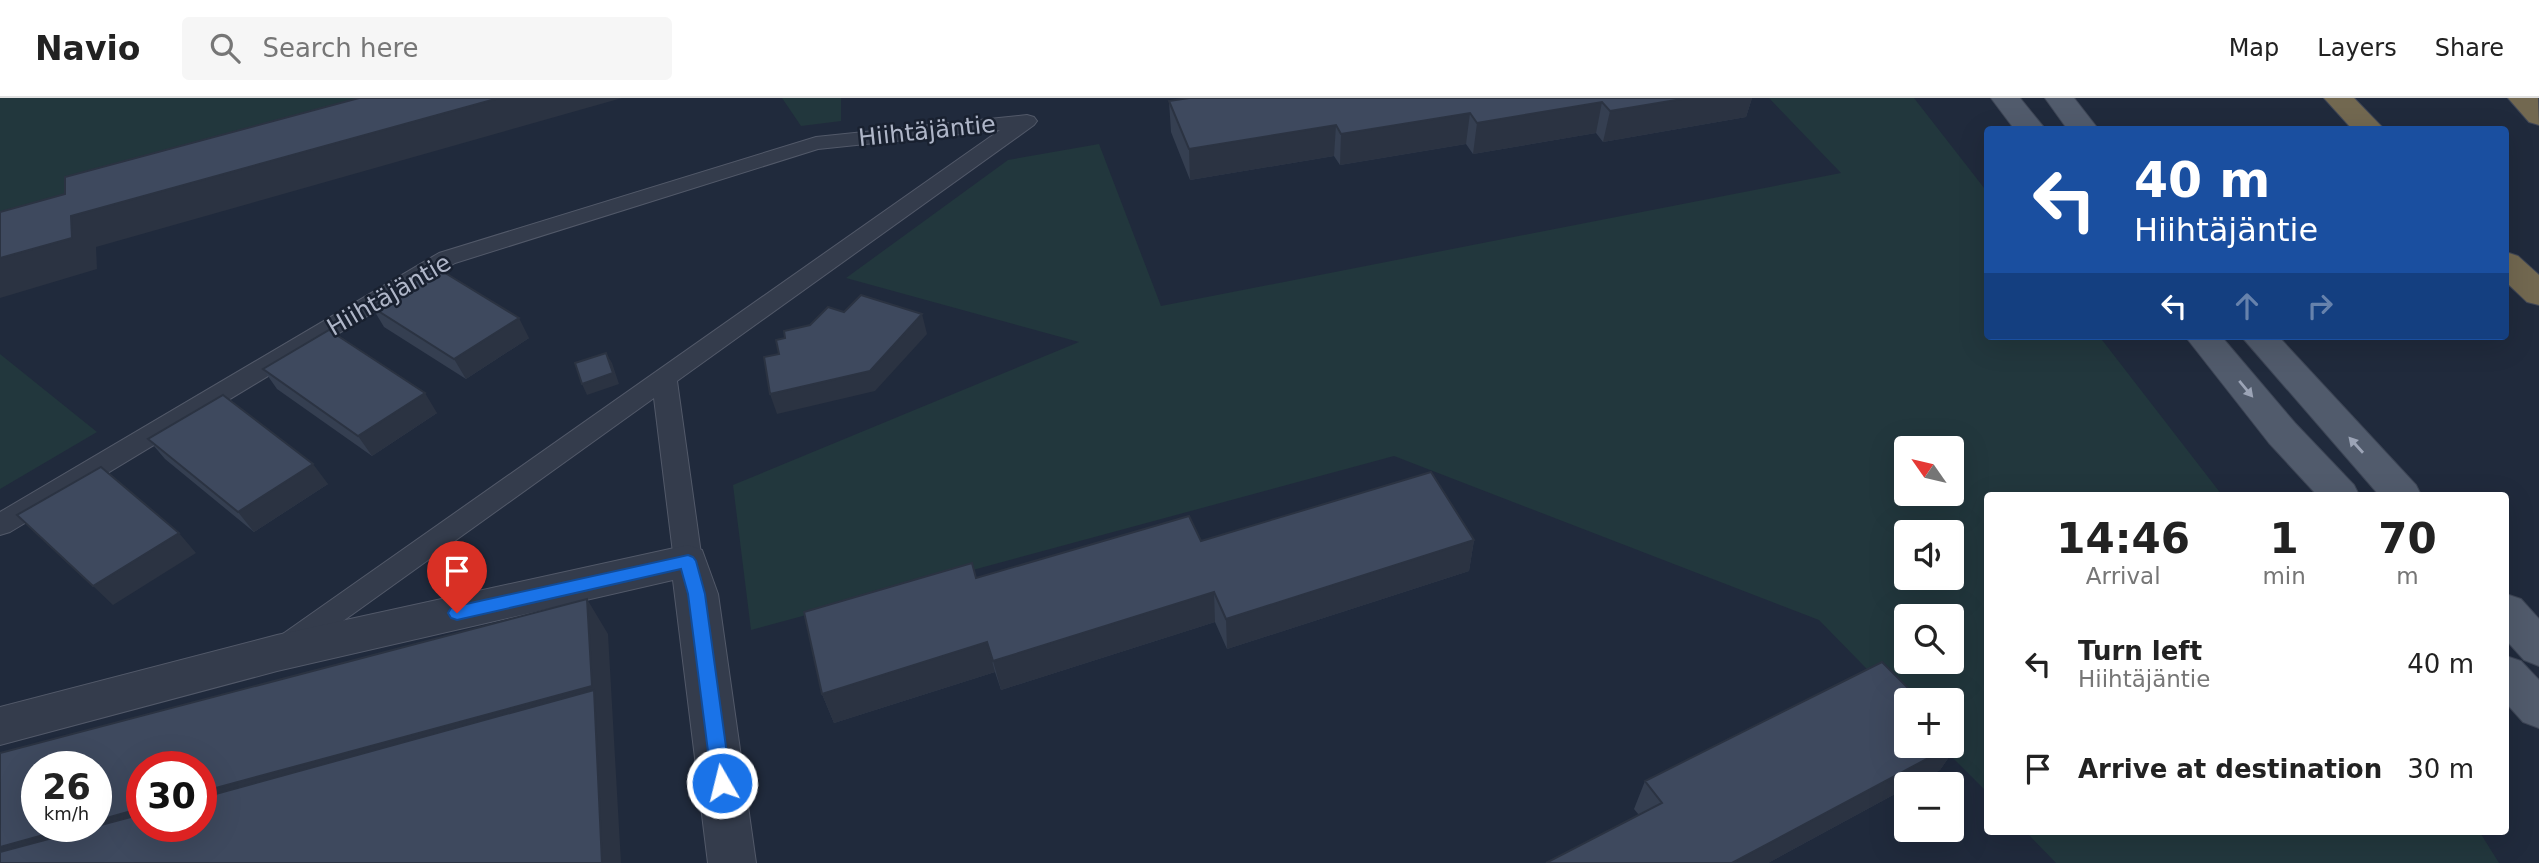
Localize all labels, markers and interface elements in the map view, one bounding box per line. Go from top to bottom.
search box [182,17,672,80]
text: Navio [35,29,140,68]
icon: search [206,29,244,67]
text: Search here [262,33,419,63]
text: Map [2229,34,2279,62]
text: Layers [2317,34,2397,62]
text: Share [2435,34,2504,62]
street label: Hiihtäjäntie [857,110,997,152]
text: 40 m [2134,152,2270,209]
icon: left [2019,154,2110,245]
text: Hiihtäjäntie [2134,211,2318,249]
street label: Hiihtäjäntie [322,248,456,342]
icon: left [2155,287,2193,325]
icon: ahead [2228,287,2266,325]
icon: right [2301,287,2339,325]
one-way arrow [2238,379,2253,397]
north arrow [1894,436,1964,506]
map controls [1894,436,1964,842]
one-way arrow [2349,436,2364,453]
text: 14:46 [2056,514,2190,563]
text: 1 [2269,514,2299,563]
text: 70 [2378,514,2437,563]
button: sound [1894,520,1964,590]
pin [427,541,487,613]
icon: arrive [438,552,476,590]
text: Arrival [2086,563,2161,589]
text: min [2262,563,2306,589]
text: m [2396,563,2419,589]
button: search [1894,604,1964,674]
text: Turn left [2078,636,2202,666]
icon: left [2019,645,2057,683]
text: 40 m [2407,649,2474,679]
text: Hiihtäjäntie [2078,666,2210,692]
button: + [1894,688,1964,758]
position arrow [685,746,759,820]
icon: arrive [2019,750,2057,788]
speed limit sign: 30 [126,751,217,842]
text: Arrive at destination [2078,754,2382,784]
text: 30 m [2407,754,2474,784]
text: 26 [42,767,91,807]
button: − [1894,772,1964,842]
text: km/h [44,803,89,824]

